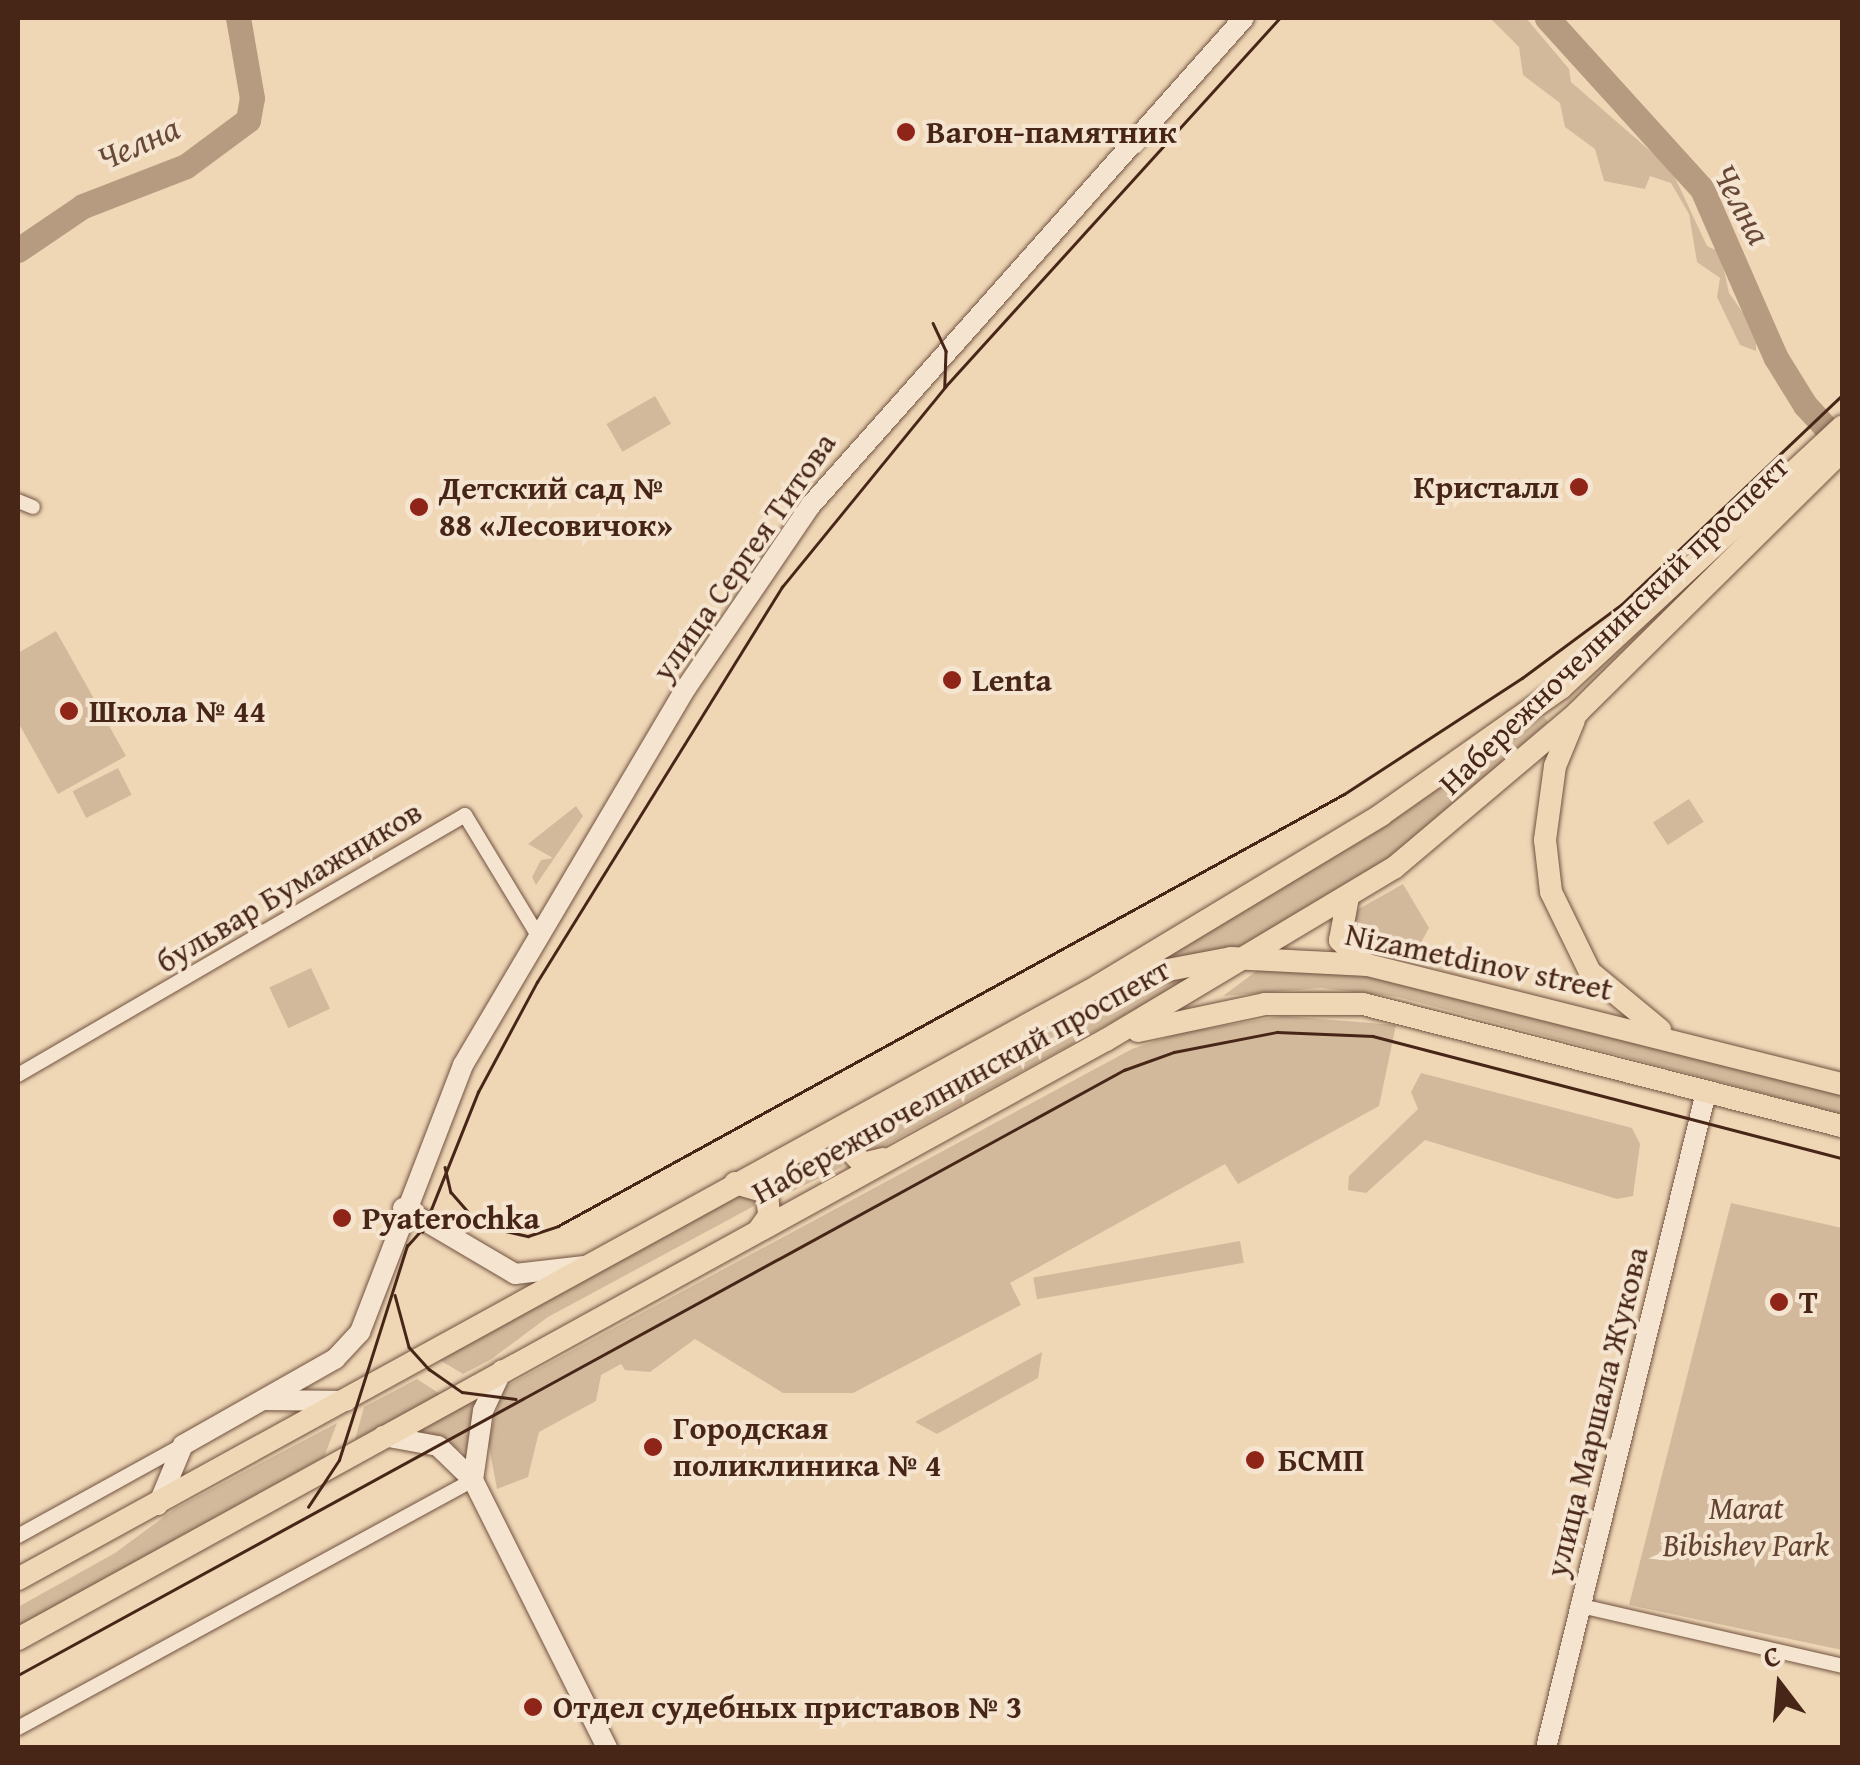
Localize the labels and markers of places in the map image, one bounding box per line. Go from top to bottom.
place label: Вагон-памятник [926,113,1177,151]
marker: Вагон-памятник [895,121,917,143]
place label: Кристалл [1414,468,1559,506]
place label: Детский сад № 88 «Лесовичок» [439,470,673,545]
marker: Кристалл [1568,476,1590,498]
marker: Детский сад № 88 «Лесовичок» [408,496,430,518]
place label: Lenta [972,661,1052,699]
marker: Lenta [941,669,963,691]
place label: Школа № 44 [89,692,266,730]
marker: Школа № 44 [58,700,80,722]
place label: Pyaterochka [362,1199,540,1237]
marker: Pyaterochka [331,1207,353,1229]
place label: Т [1799,1283,1818,1321]
marker: Т [1768,1291,1790,1313]
place label: Городская поликлиника № 4 [673,1410,942,1485]
marker: Городская поликлиника № 4 [642,1436,664,1458]
place label: БСМП [1278,1441,1364,1479]
marker: БСМП [1242,1447,1268,1473]
place label: Отдел судебных приставов № 3 [553,1688,1022,1726]
marker: Отдел судебных приставов № 3 [522,1696,544,1718]

